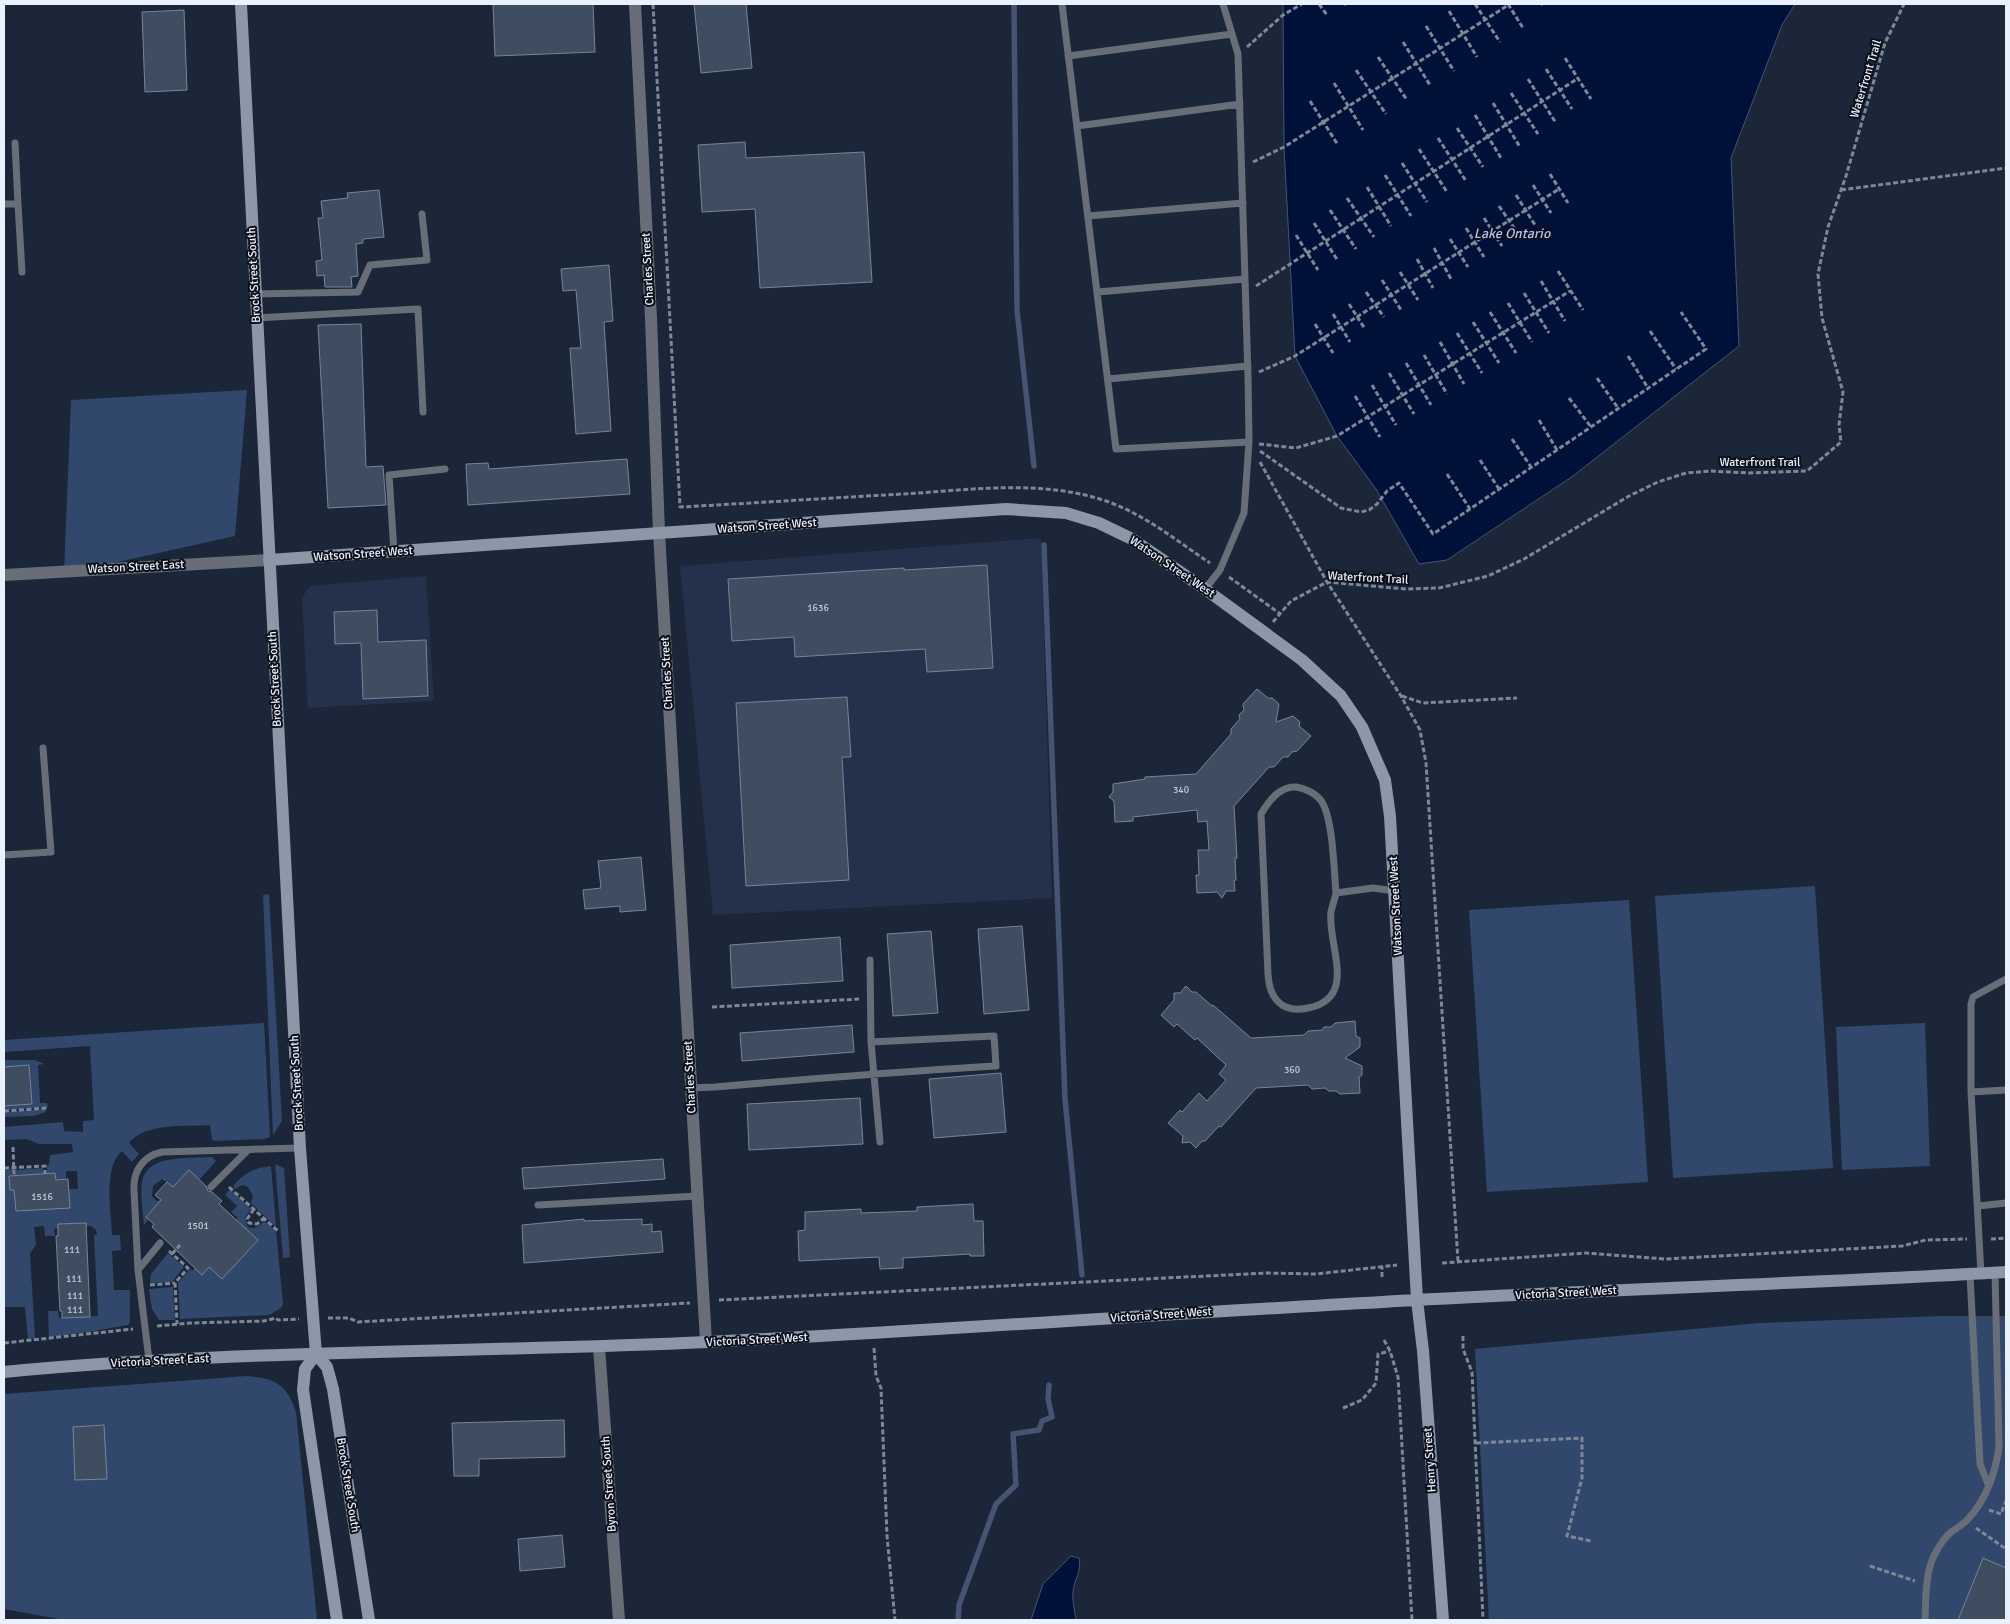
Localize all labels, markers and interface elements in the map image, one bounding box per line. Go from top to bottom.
street label: Waterfront Trail [1847,38,1885,120]
water label: Lake Ontario [1474,225,1551,242]
street label: Brock Street South [244,227,264,323]
street label: Charles Street [639,232,657,306]
street label: Waterfront Trail [1719,455,1801,470]
street label: Watson Street West [717,515,817,537]
street label: Watson Street West [1126,533,1218,601]
street label: Watson Street West [313,543,413,565]
street label: Watson Street East [87,557,185,577]
street label: Waterfront Trail [1327,568,1409,588]
house number: 1636 [807,602,829,614]
street label: Brock Street South [265,631,285,727]
street label: Charles Street [658,636,676,710]
house number: 340 [1173,784,1189,796]
street label: Watson Street West [1386,856,1406,956]
street label: Brock Street South [287,1035,307,1131]
street label: Charles Street [681,1040,699,1114]
house number: 360 [1284,1064,1300,1076]
house number: 1516 [31,1191,53,1203]
house number: 1501 [187,1220,209,1232]
house number: 111 [64,1244,80,1256]
house number: 111 [66,1273,82,1285]
street label: Victoria Street West [1515,1283,1617,1303]
house number: 111 [67,1290,83,1302]
house number: 111 [67,1304,83,1316]
street label: Victoria Street West [1110,1304,1212,1326]
street label: Victoria Street West [706,1330,808,1350]
street label: Victoria Street East [110,1351,210,1371]
street label: Henry Street [1420,1427,1440,1493]
street label: Byron Street South [598,1435,620,1533]
street label: Brock Street South [333,1436,363,1534]

